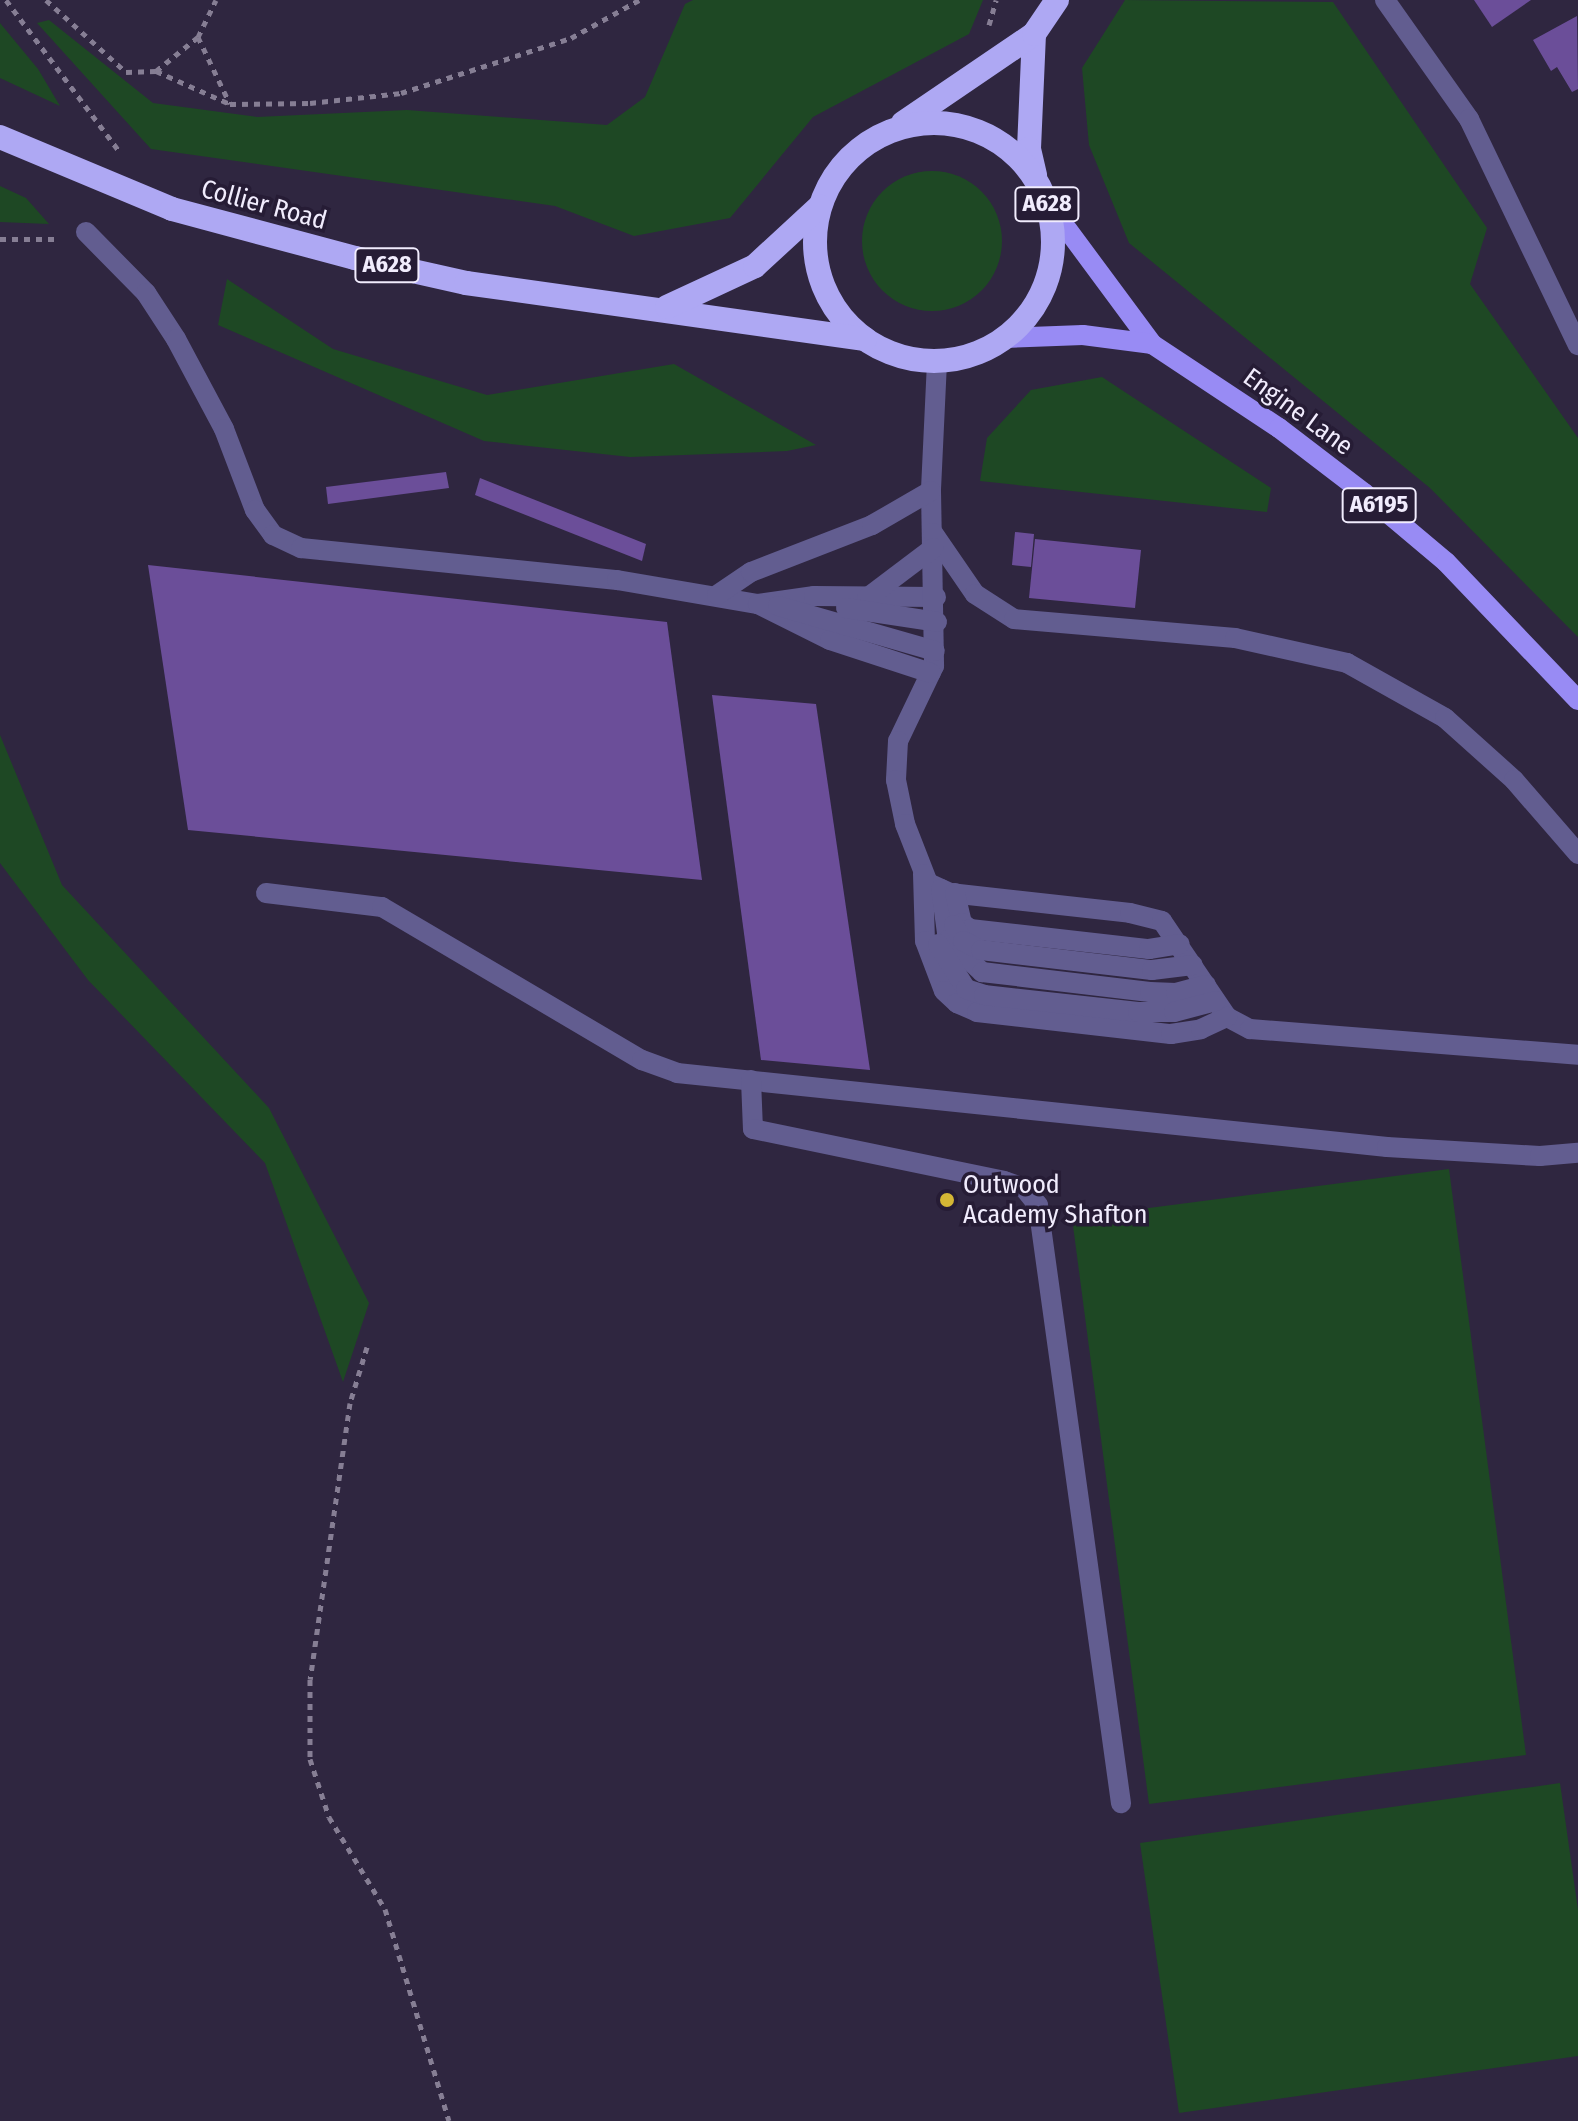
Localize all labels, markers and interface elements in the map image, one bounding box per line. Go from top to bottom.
street label: Collier Road [198,173,330,237]
road number: A628 [1013,184,1081,224]
road number: A628 [353,245,421,285]
street label: Engine Lane [1237,362,1359,462]
road number: A6195 [1341,485,1417,525]
place label: Outwood Academy Shafton [963,1169,1147,1230]
marker: Outwood Academy Shafton [938,1191,956,1209]

